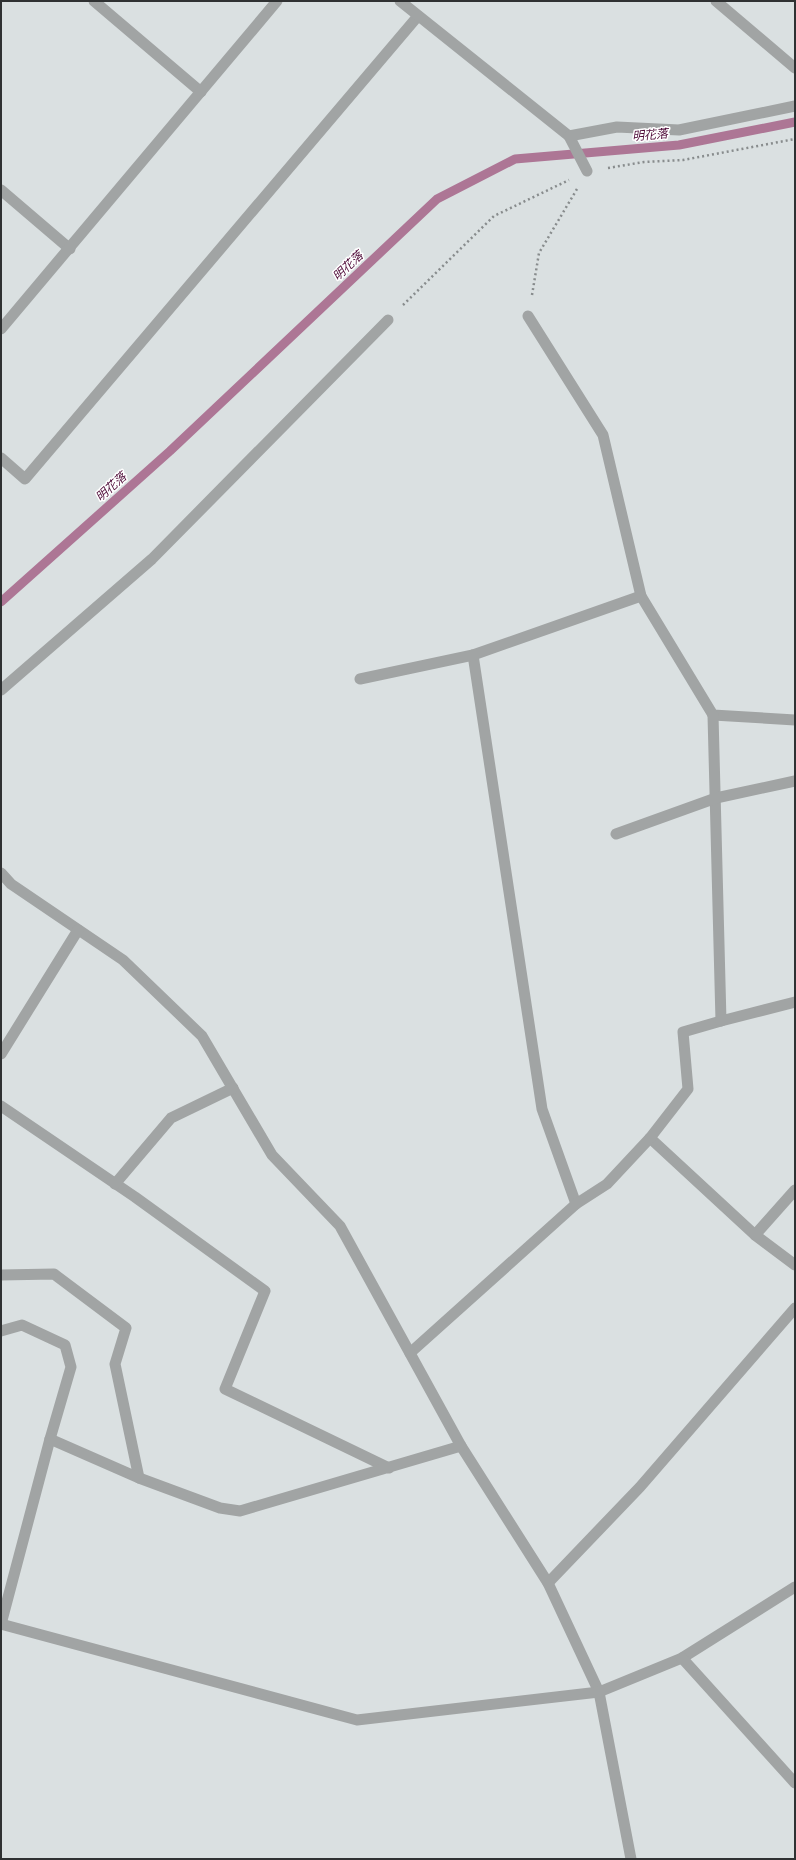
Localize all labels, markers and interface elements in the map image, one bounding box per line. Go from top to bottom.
water label: 明花落 [631,125,671,145]
water label: 明花落 [329,247,368,284]
water label: 明花落 [92,468,131,505]

